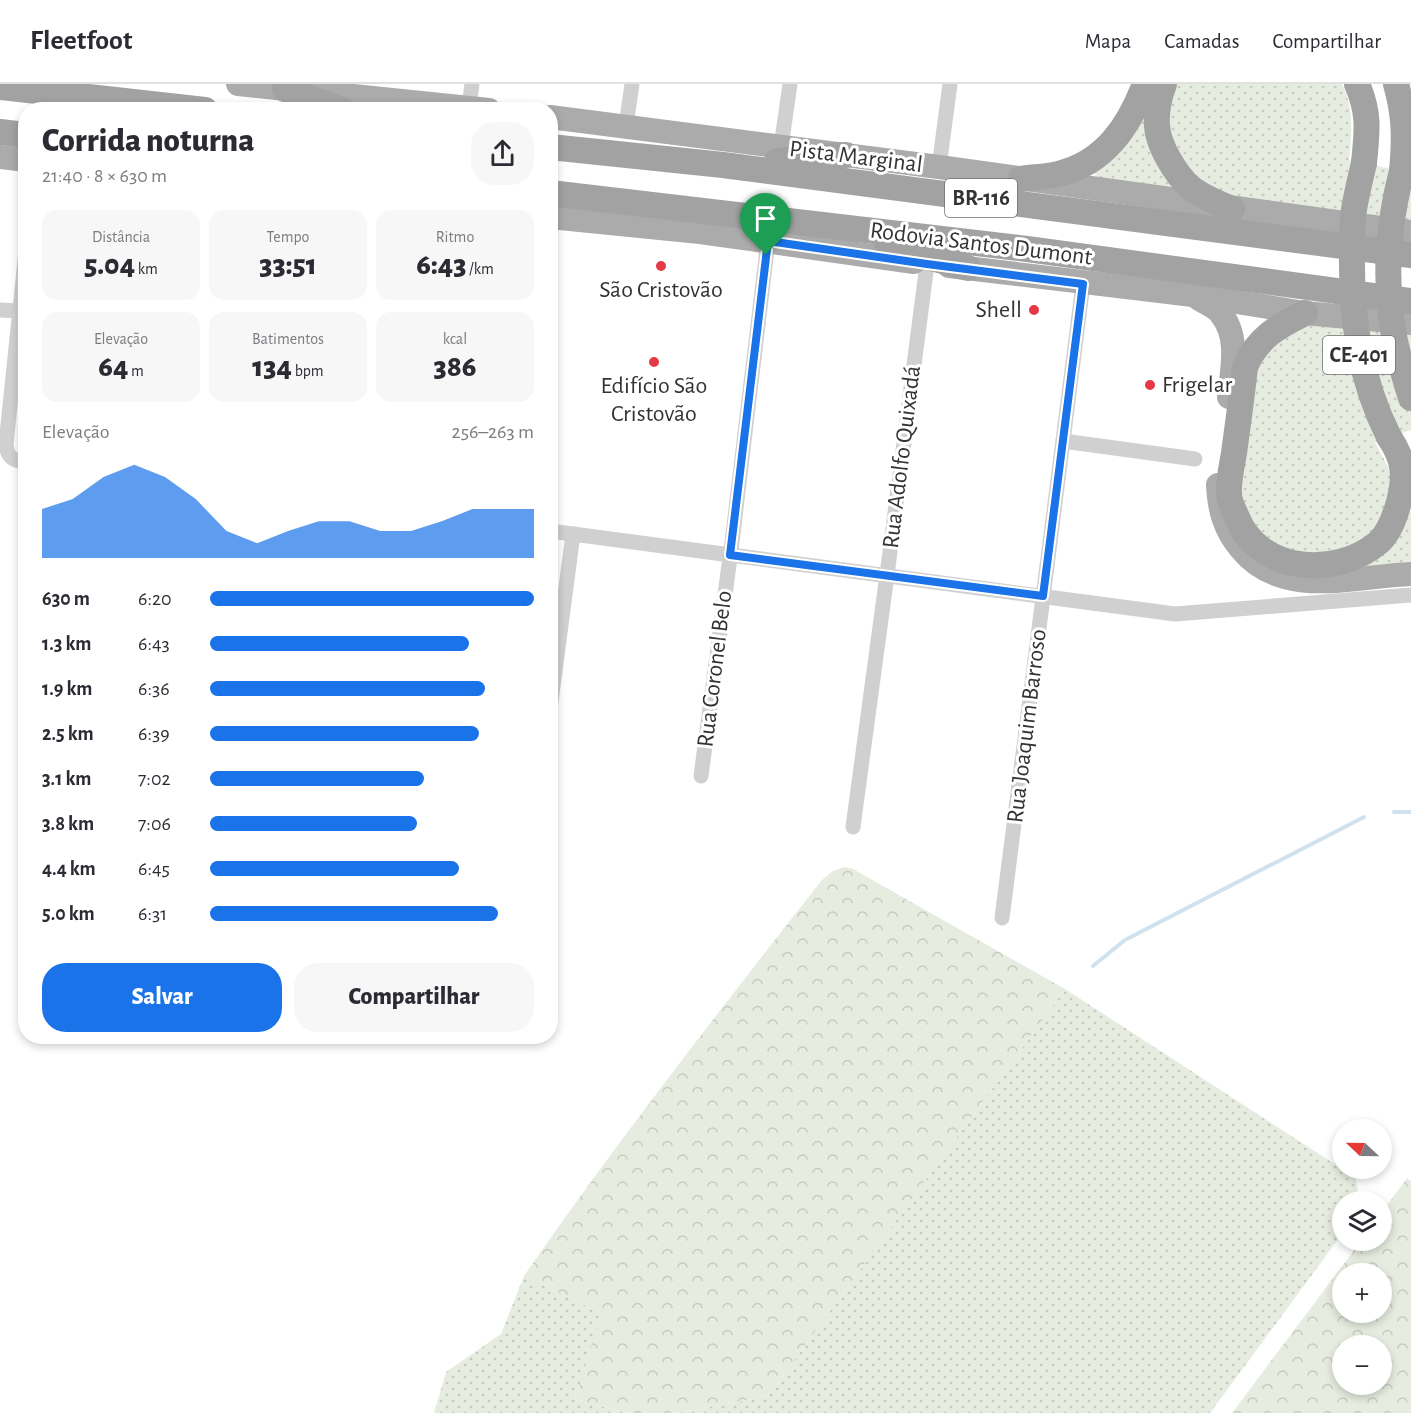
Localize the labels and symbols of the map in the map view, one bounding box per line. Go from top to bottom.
street label: Pista Marginal [788,137,924,177]
road number: BR-116 [945,179,1017,217]
pin [740,193,791,255]
street label: Rodovia Santos Dumont [869,218,1094,270]
marker: São Cristovão [654,259,668,273]
place label: São Cristovão [599,278,723,302]
place label: Shell [976,298,1022,322]
marker: Shell [1027,303,1041,317]
road number: CE-401 [1323,336,1395,374]
marker: Edifício São Cristovão [647,355,661,369]
street label: Rua Adolfo Quixadá [879,364,925,550]
place label: Frigelar [1162,373,1233,397]
place label: Edifício São Cristovão [601,374,707,426]
marker: Frigelar [1143,378,1157,392]
street label: Rua Coronel Belo [693,589,737,749]
street label: Rua Joaquim Barroso [1003,628,1051,824]
north arrow [1332,1119,1392,1179]

